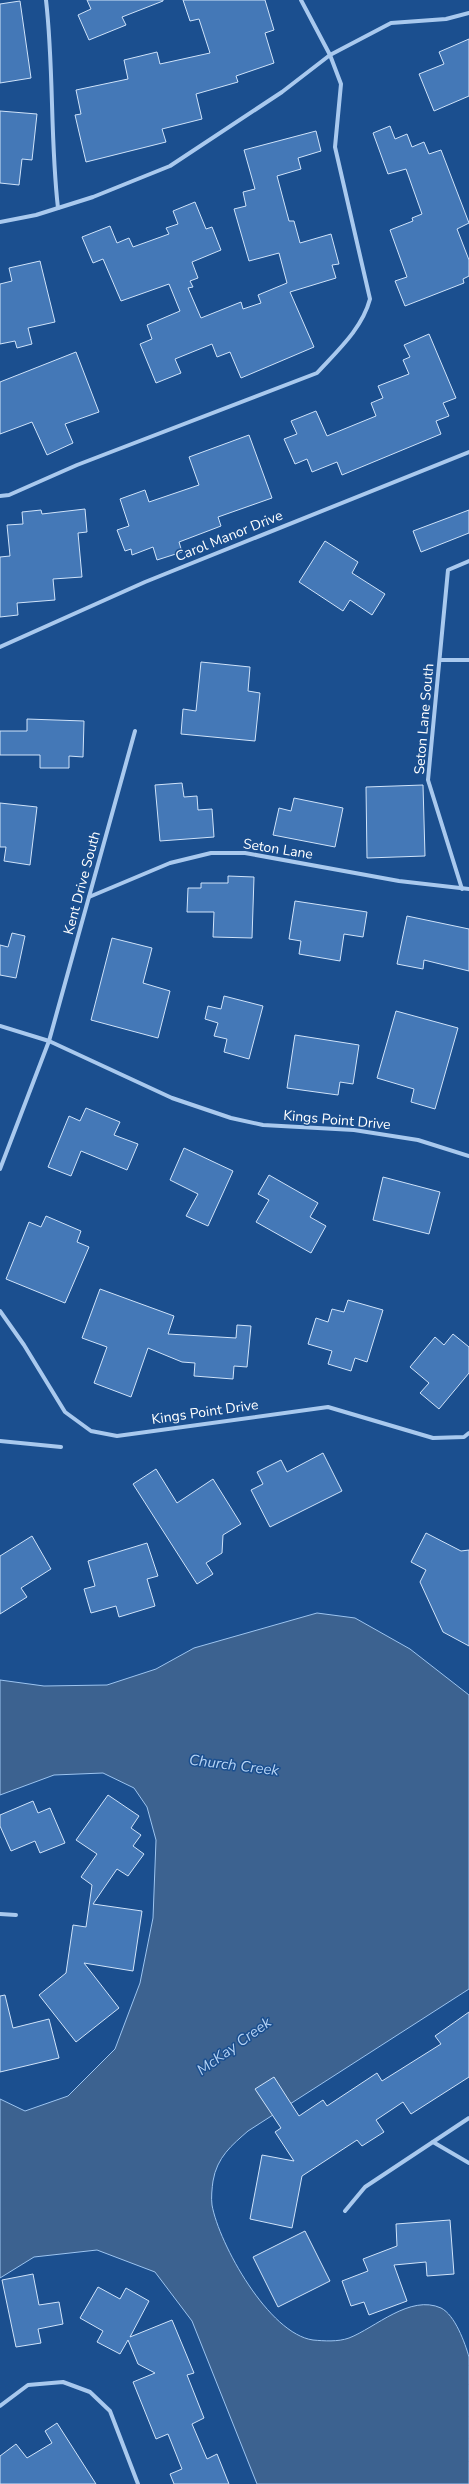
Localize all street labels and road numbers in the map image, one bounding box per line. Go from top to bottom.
street label: Carol Manor Drive [173,506,285,566]
street label: Seton Lane South [410,663,438,775]
street label: Kent Drive South [59,829,105,937]
street label: Seton Lane [242,834,314,864]
street label: Kings Point Drive [283,1106,391,1134]
street label: Kings Point Drive [150,1395,260,1429]

